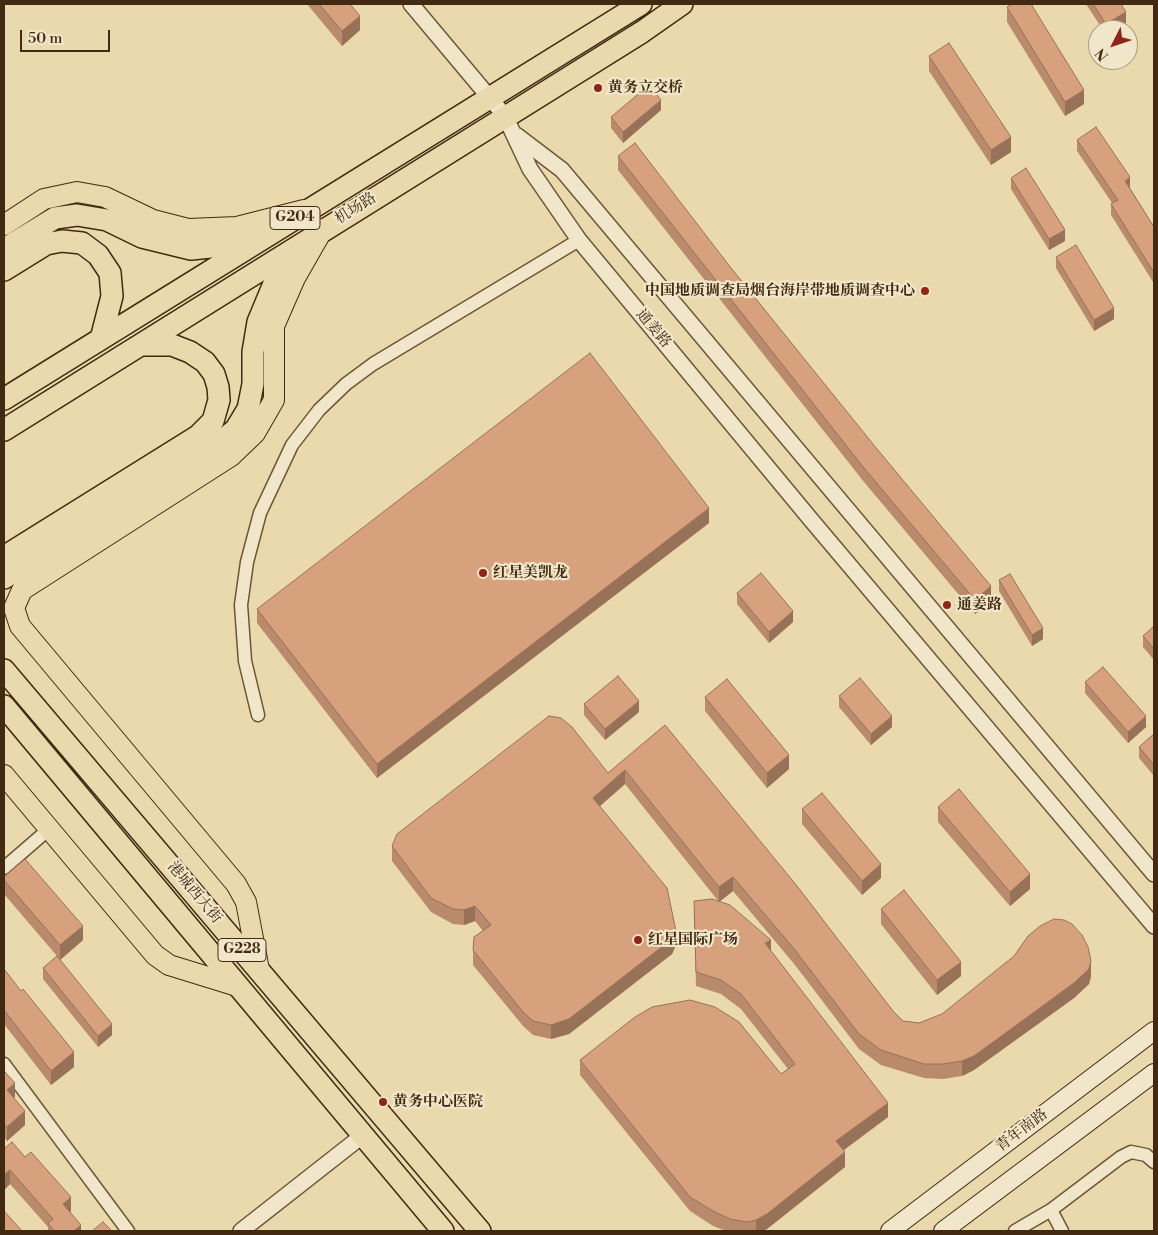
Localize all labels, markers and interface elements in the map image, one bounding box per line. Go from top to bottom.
scale bar [22,20,112,52]
north arrow [1088,20,1138,70]
text: 50 m [28,29,62,48]
text: N [1092,44,1113,64]
place label: 黄务立交桥 [608,79,683,97]
marker: 黄务立交桥 [592,82,604,94]
street label: 机场路 [332,189,380,229]
road number: G204 [270,207,320,230]
place label: 中国地质调查局烟台海岸带地质调查中心 [645,282,915,300]
marker: 中国地质调查局烟台海岸带地质调查中心 [919,285,931,297]
street label: 通姜路 [632,306,674,352]
place label: 红星美凯龙 [493,564,568,582]
marker: 红星美凯龙 [477,567,489,579]
place label: 通姜路 [957,596,1002,614]
marker: 通姜路 [941,599,953,611]
street label: 港城西大街 [163,858,225,928]
place label: 红星国际广场 [648,931,738,949]
marker: 红星国际广场 [632,934,644,946]
road number: G228 [218,938,266,962]
place label: 黄务中心医院 [393,1093,483,1111]
marker: 黄务中心医院 [377,1096,389,1108]
street label: 青年南路 [993,1106,1051,1156]

